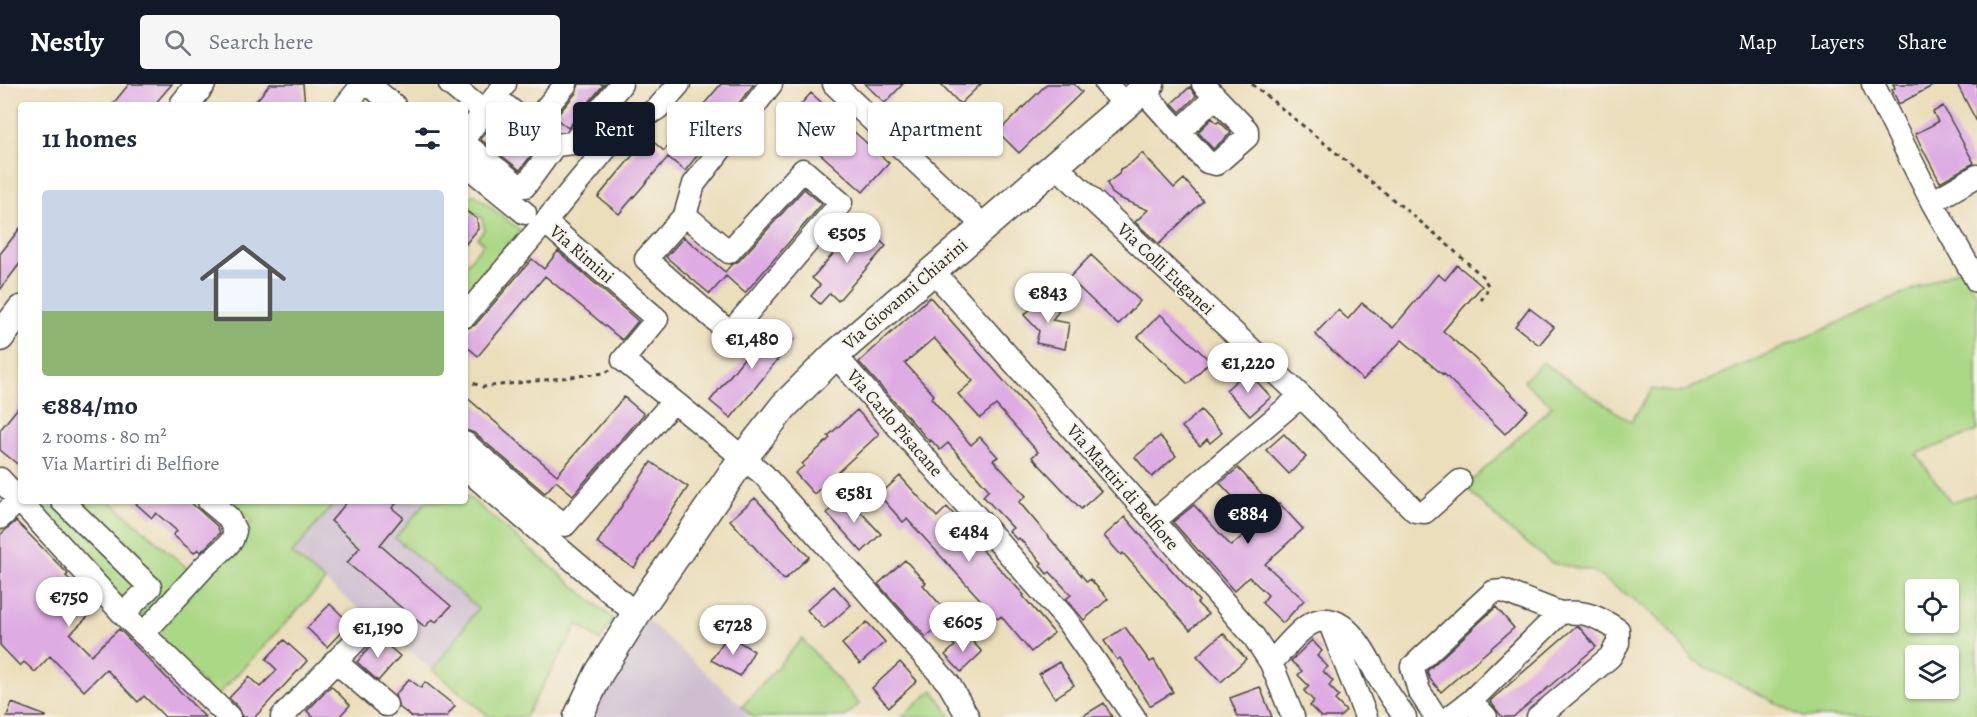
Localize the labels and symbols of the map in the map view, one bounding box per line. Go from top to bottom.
pin: €505 [811,213,883,264]
street label: Via Colli Euganei [1111,217,1220,320]
street label: Via Rimini [544,219,619,289]
street label: Via Giovanni Chiarini [837,233,973,356]
pin: €843 [1012,273,1084,324]
pin: €1,480 [703,319,801,370]
pin: €1,220 [1199,343,1297,394]
street label: Via Carlo Pisacane [841,363,948,482]
street label: Via Martiri di Belfiore [1061,418,1184,555]
pin: €581 [818,473,890,524]
pin: €884 [1212,494,1284,545]
pin: €484 [933,512,1005,563]
pin: €750 [33,577,105,628]
pin: €605 [927,602,999,653]
pin: €728 [697,605,769,656]
pin: €1,190 [329,608,427,659]

